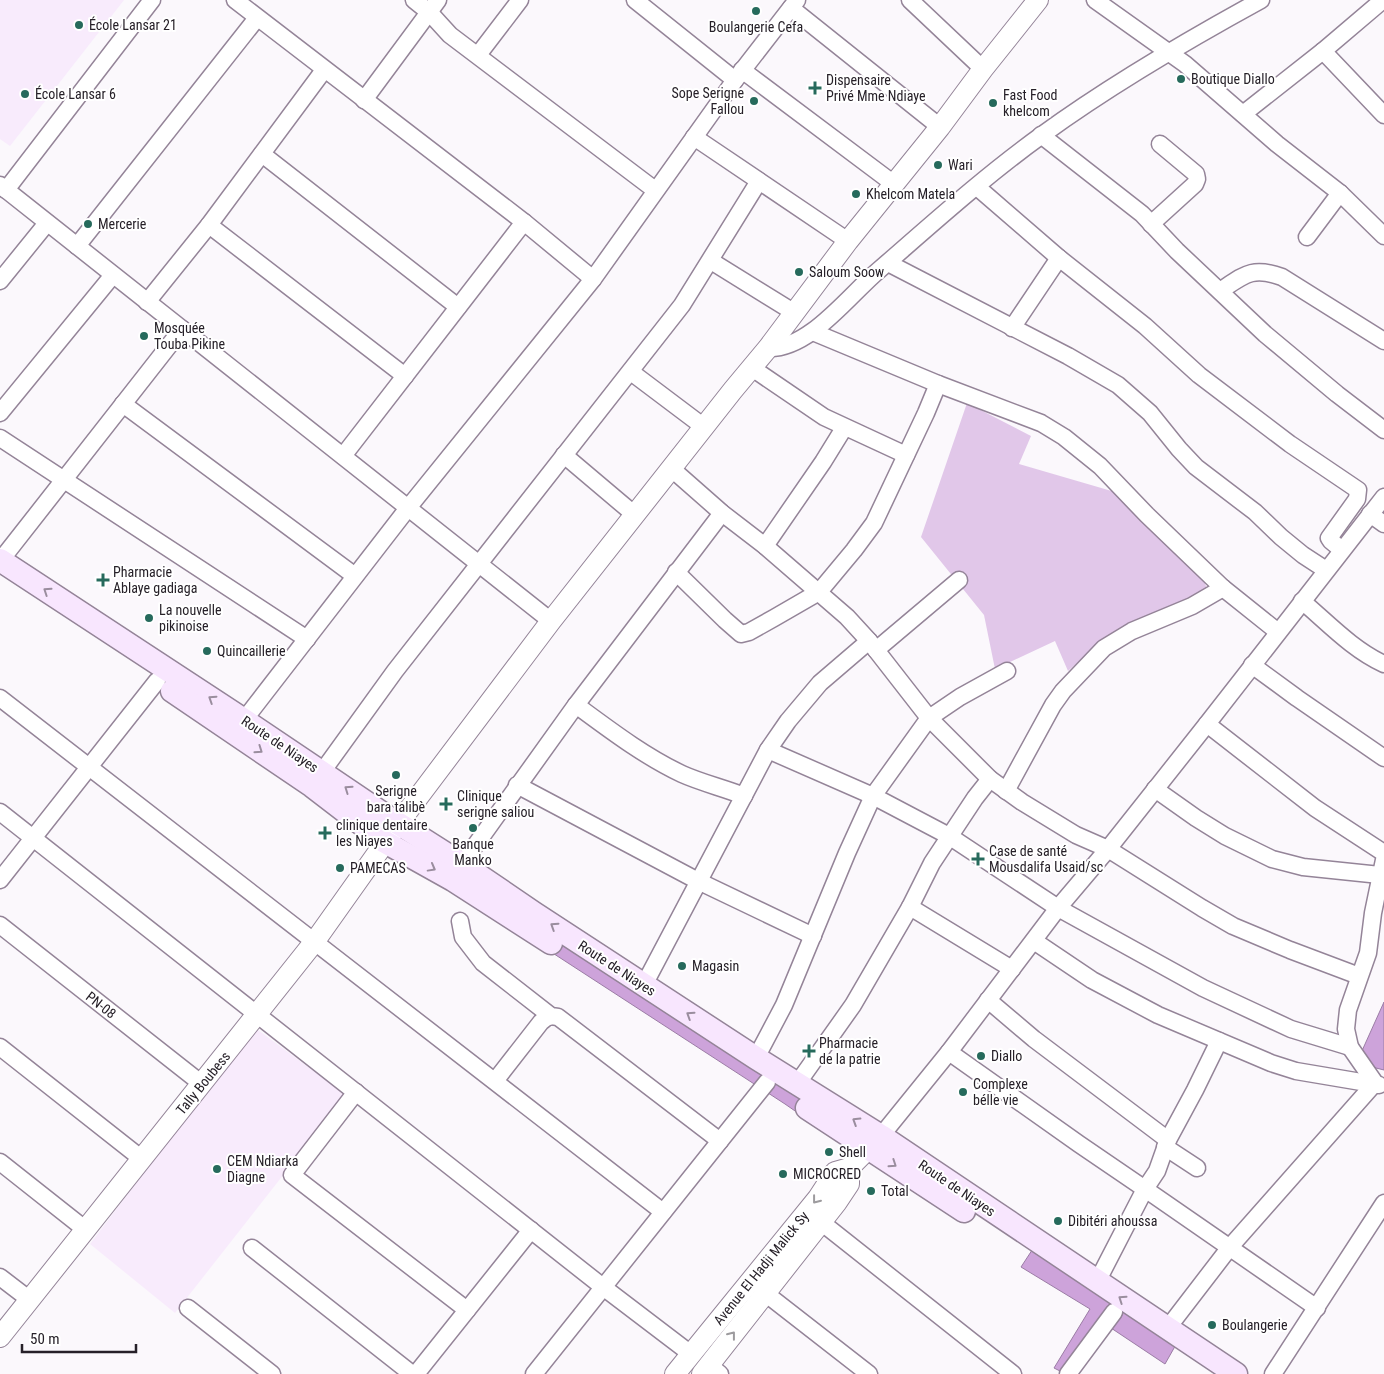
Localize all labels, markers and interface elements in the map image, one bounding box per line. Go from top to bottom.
marker: Boulangerie Cefa [750,5,762,17]
place label: École Lansar 21 [89,16,177,33]
marker: École Lansar 21 [73,19,85,31]
place label: Boulangerie Cefa [709,19,803,35]
place label: Boutique Diallo [1191,71,1275,87]
place label: Dispensaire Privé Mme Ndiaye [826,72,926,104]
marker: Boutique Diallo [1175,73,1187,85]
marker: Dispensaire Privé Mme Ndiaye [808,81,822,95]
place label: École Lansar 6 [35,85,116,102]
place label: Sope Serigne Fallou [671,85,744,117]
place label: Fast Food khelcom [1003,87,1058,119]
marker: École Lansar 6 [19,88,31,100]
marker: Sope Serigne Fallou [748,95,760,107]
marker: Fast Food khelcom [987,97,999,109]
place label: Wari [948,157,973,173]
marker: Wari [932,159,944,171]
place label: Khelcom Matela [866,186,955,202]
marker: Khelcom Matela [850,188,862,200]
place label: Mercerie [98,216,147,232]
marker: Mercerie [82,218,94,230]
place label: Saloum Soow [809,264,884,280]
marker: Saloum Soow [793,266,805,278]
place label: Mosquée Touba Pikine [154,320,226,352]
marker: Mosquée Touba Pikine [138,330,150,342]
place label: Pharmacie Ablaye gadiaga [113,564,197,596]
marker: Pharmacie Ablaye gadiaga [97,574,109,586]
one-way arrow [43,588,53,597]
place label: La nouvelle pikinoise [159,602,222,634]
marker: La nouvelle pikinoise [143,612,155,624]
place label: Quincaillerie [217,643,286,659]
marker: Quincaillerie [201,645,213,657]
one-way arrow [209,696,218,705]
street label: Route de Niayes [239,712,321,776]
one-way arrow [254,744,263,753]
marker: Serigne bara talibè [390,769,402,781]
place label: Serigne bara talibè [367,783,426,815]
one-way arrow [344,786,353,795]
place label: Clinique serigne saliou [457,788,534,820]
marker: Clinique serigne saliou [439,797,453,811]
place label: clinique dentaire les Niayes [336,817,428,849]
marker: Banque Manko [467,822,479,834]
marker: clinique dentaire les Niayes [318,826,332,840]
place label: Banque Manko [452,836,494,868]
place label: Case de santé Mousdalifa Usaid/sc [989,843,1103,875]
marker: Case de santé Mousdalifa Usaid/sc [971,852,985,866]
place label: PAMECAS [350,860,406,876]
marker: PAMECAS [334,862,346,874]
one-way arrow [427,862,436,872]
one-way arrow [550,923,559,932]
street label: Route de Niayes [575,937,659,999]
place label: Magasin [692,958,739,974]
marker: Magasin [676,960,688,972]
street label: PN-08 [83,988,119,1022]
one-way arrow [686,1012,695,1021]
place label: Pharmacie de la patrie [819,1035,881,1067]
marker: Pharmacie de la patrie [803,1045,815,1057]
street label: Tally Boubess [173,1048,233,1118]
place label: Diallo [991,1048,1022,1064]
marker: Diallo [975,1050,987,1062]
place label: Complexe bélle vie [973,1076,1028,1108]
marker: Complexe bélle vie [957,1086,969,1098]
one-way arrow [853,1118,862,1127]
place label: Shell [839,1144,866,1160]
marker: Shell [823,1146,835,1158]
place label: CEM Ndiarka Diagne [227,1153,299,1185]
street label: Route de Niayes [916,1156,998,1220]
one-way arrow [887,1158,896,1167]
marker: CEM Ndiarka Diagne [211,1163,223,1175]
place label: MICROCRED [793,1166,861,1182]
marker: MICROCRED [777,1168,789,1180]
place label: Total [881,1183,909,1199]
marker: Total [865,1185,877,1197]
one-way arrow [813,1194,821,1203]
street label: Avenue El Hadji Malick Sy [710,1208,812,1328]
place label: Dibitéri ahoussa [1068,1213,1157,1229]
marker: Dibitéri ahoussa [1052,1215,1064,1227]
one-way arrow [1118,1296,1128,1305]
place label: Boulangerie [1222,1317,1288,1333]
marker: Boulangerie [1206,1319,1218,1331]
scale bar [22,1322,136,1354]
text: 50 m [30,1330,60,1348]
one-way arrow [726,1331,735,1341]

